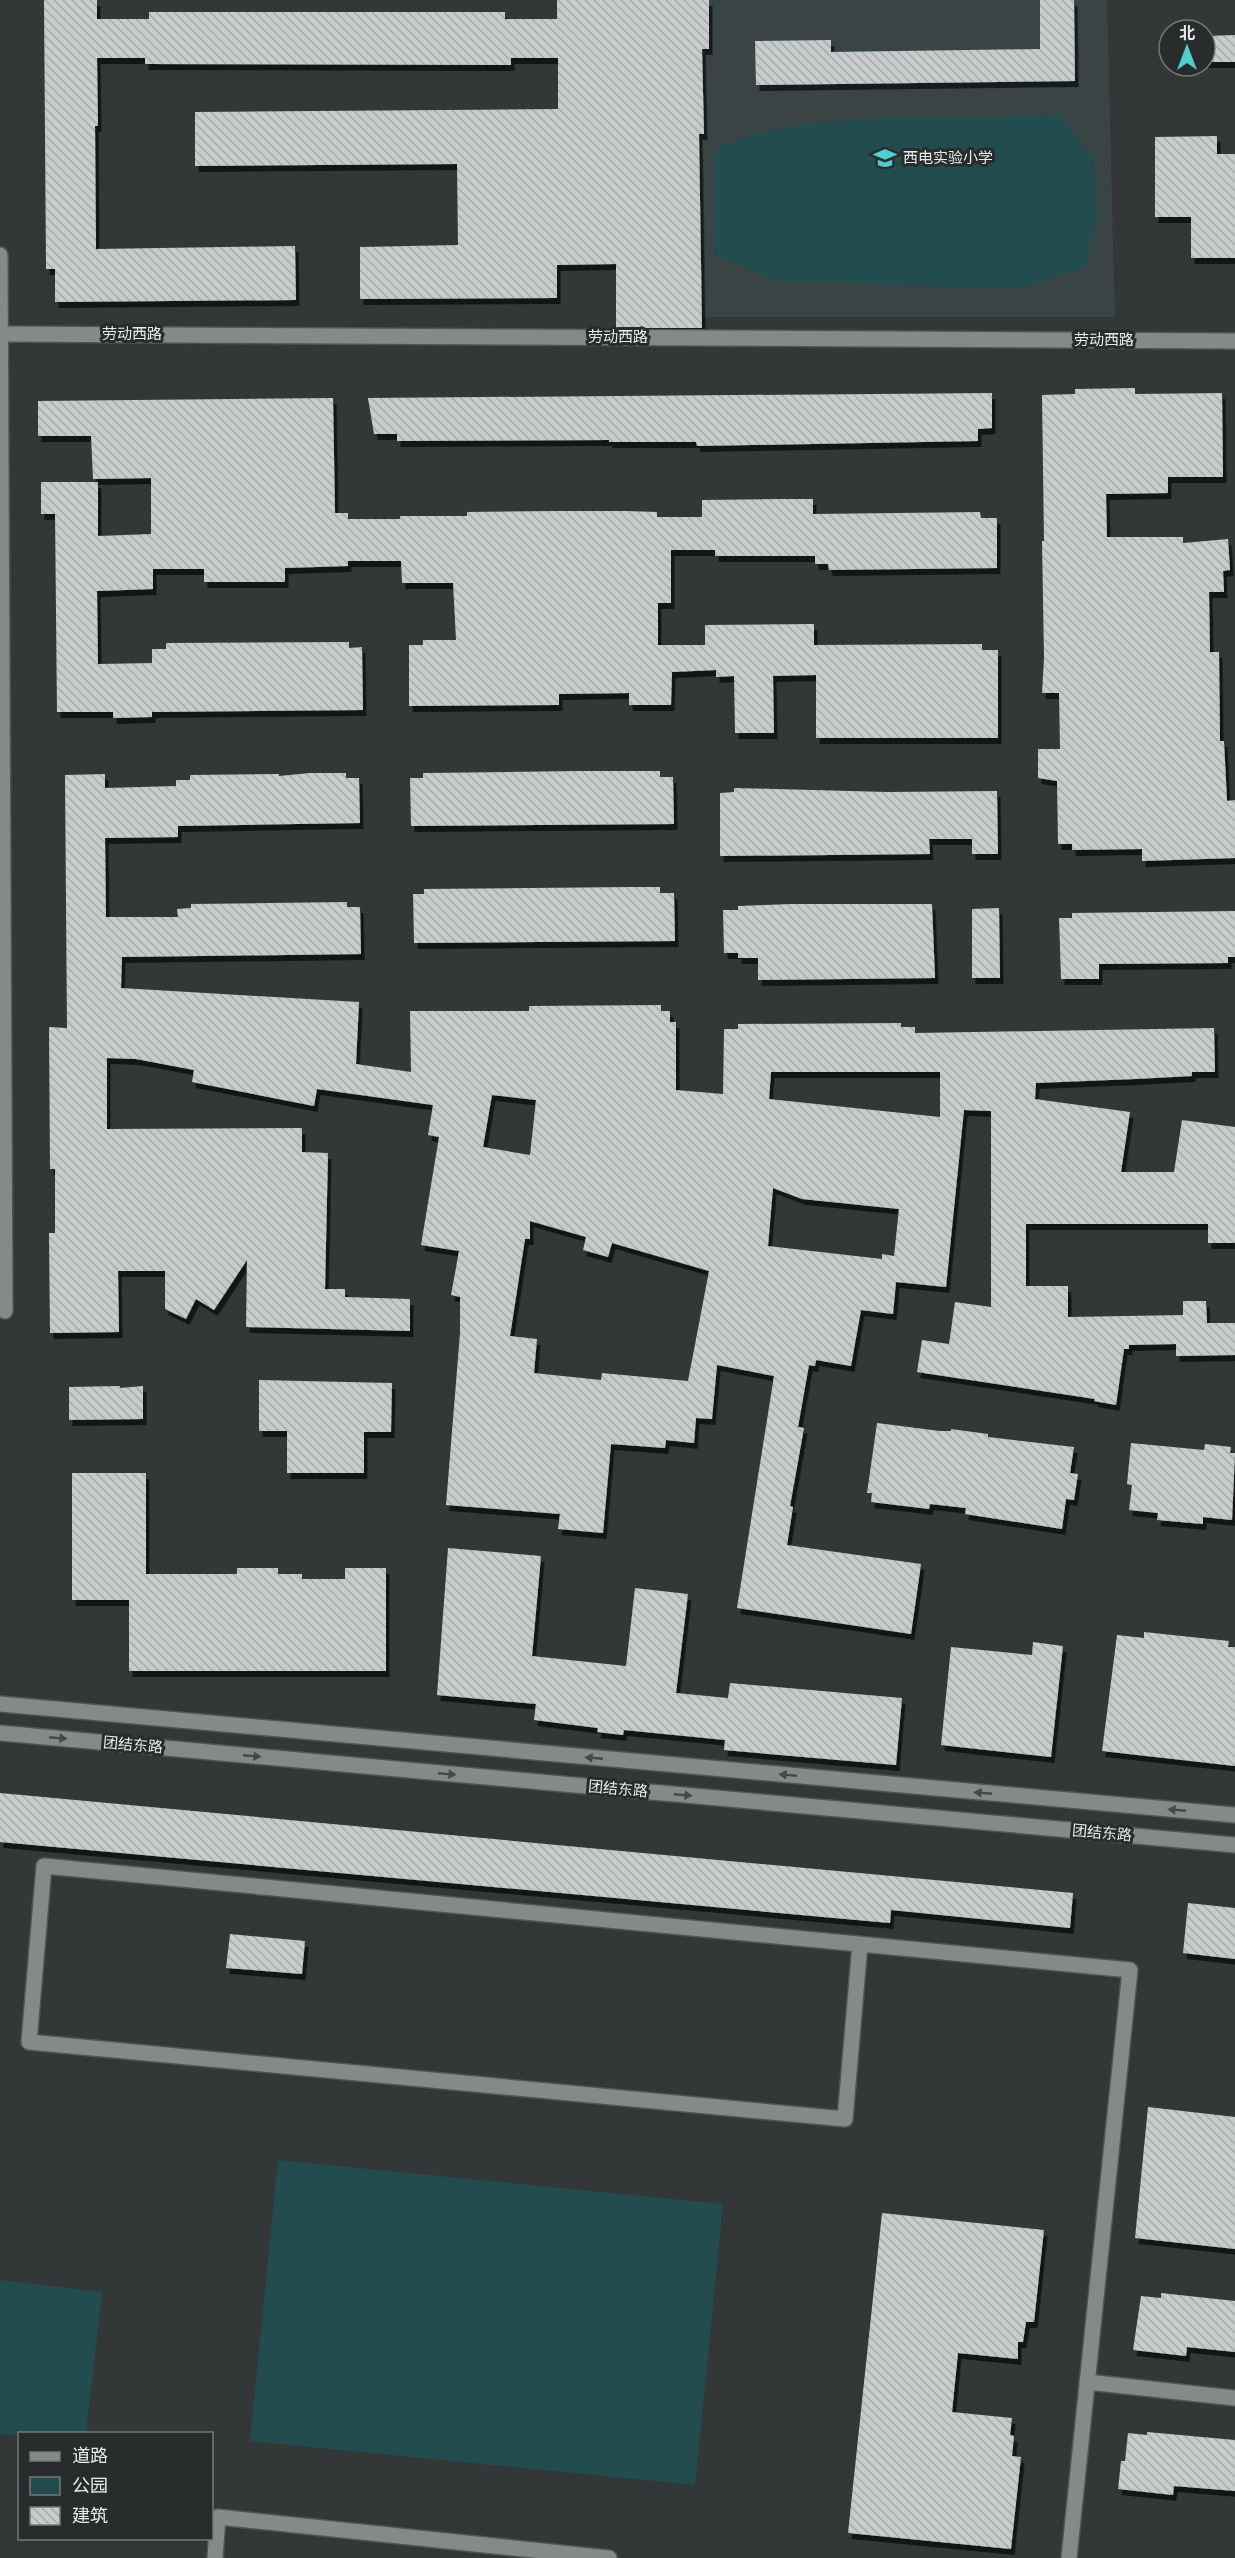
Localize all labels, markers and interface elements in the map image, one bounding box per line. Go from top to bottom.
north arrow [1157,18,1217,78]
text: 北 [1179,24,1195,43]
school or university icon: 西电实验小学 [872,145,898,171]
place label: 西电实验小学 [903,149,993,167]
street label: 劳动西路 [102,325,162,343]
street label: 劳动西路 [588,328,648,346]
street label: 劳动西路 [1074,331,1134,349]
street label: 团结东路 [102,1733,164,1757]
one-way arrow [49,1734,68,1743]
one-way arrow [243,1751,262,1761]
one-way arrow [585,1753,604,1763]
one-way arrow [437,1769,456,1779]
one-way arrow [779,1770,798,1780]
street label: 团结东路 [587,1777,649,1801]
one-way arrow [973,1788,992,1798]
one-way arrow [673,1790,692,1800]
one-way arrow [1167,1805,1186,1815]
street label: 团结东路 [1071,1821,1133,1845]
legend [18,2432,213,2540]
text: 道路 [72,2445,108,2467]
text: 公园 [72,2475,108,2497]
text: 建筑 [72,2505,108,2527]

